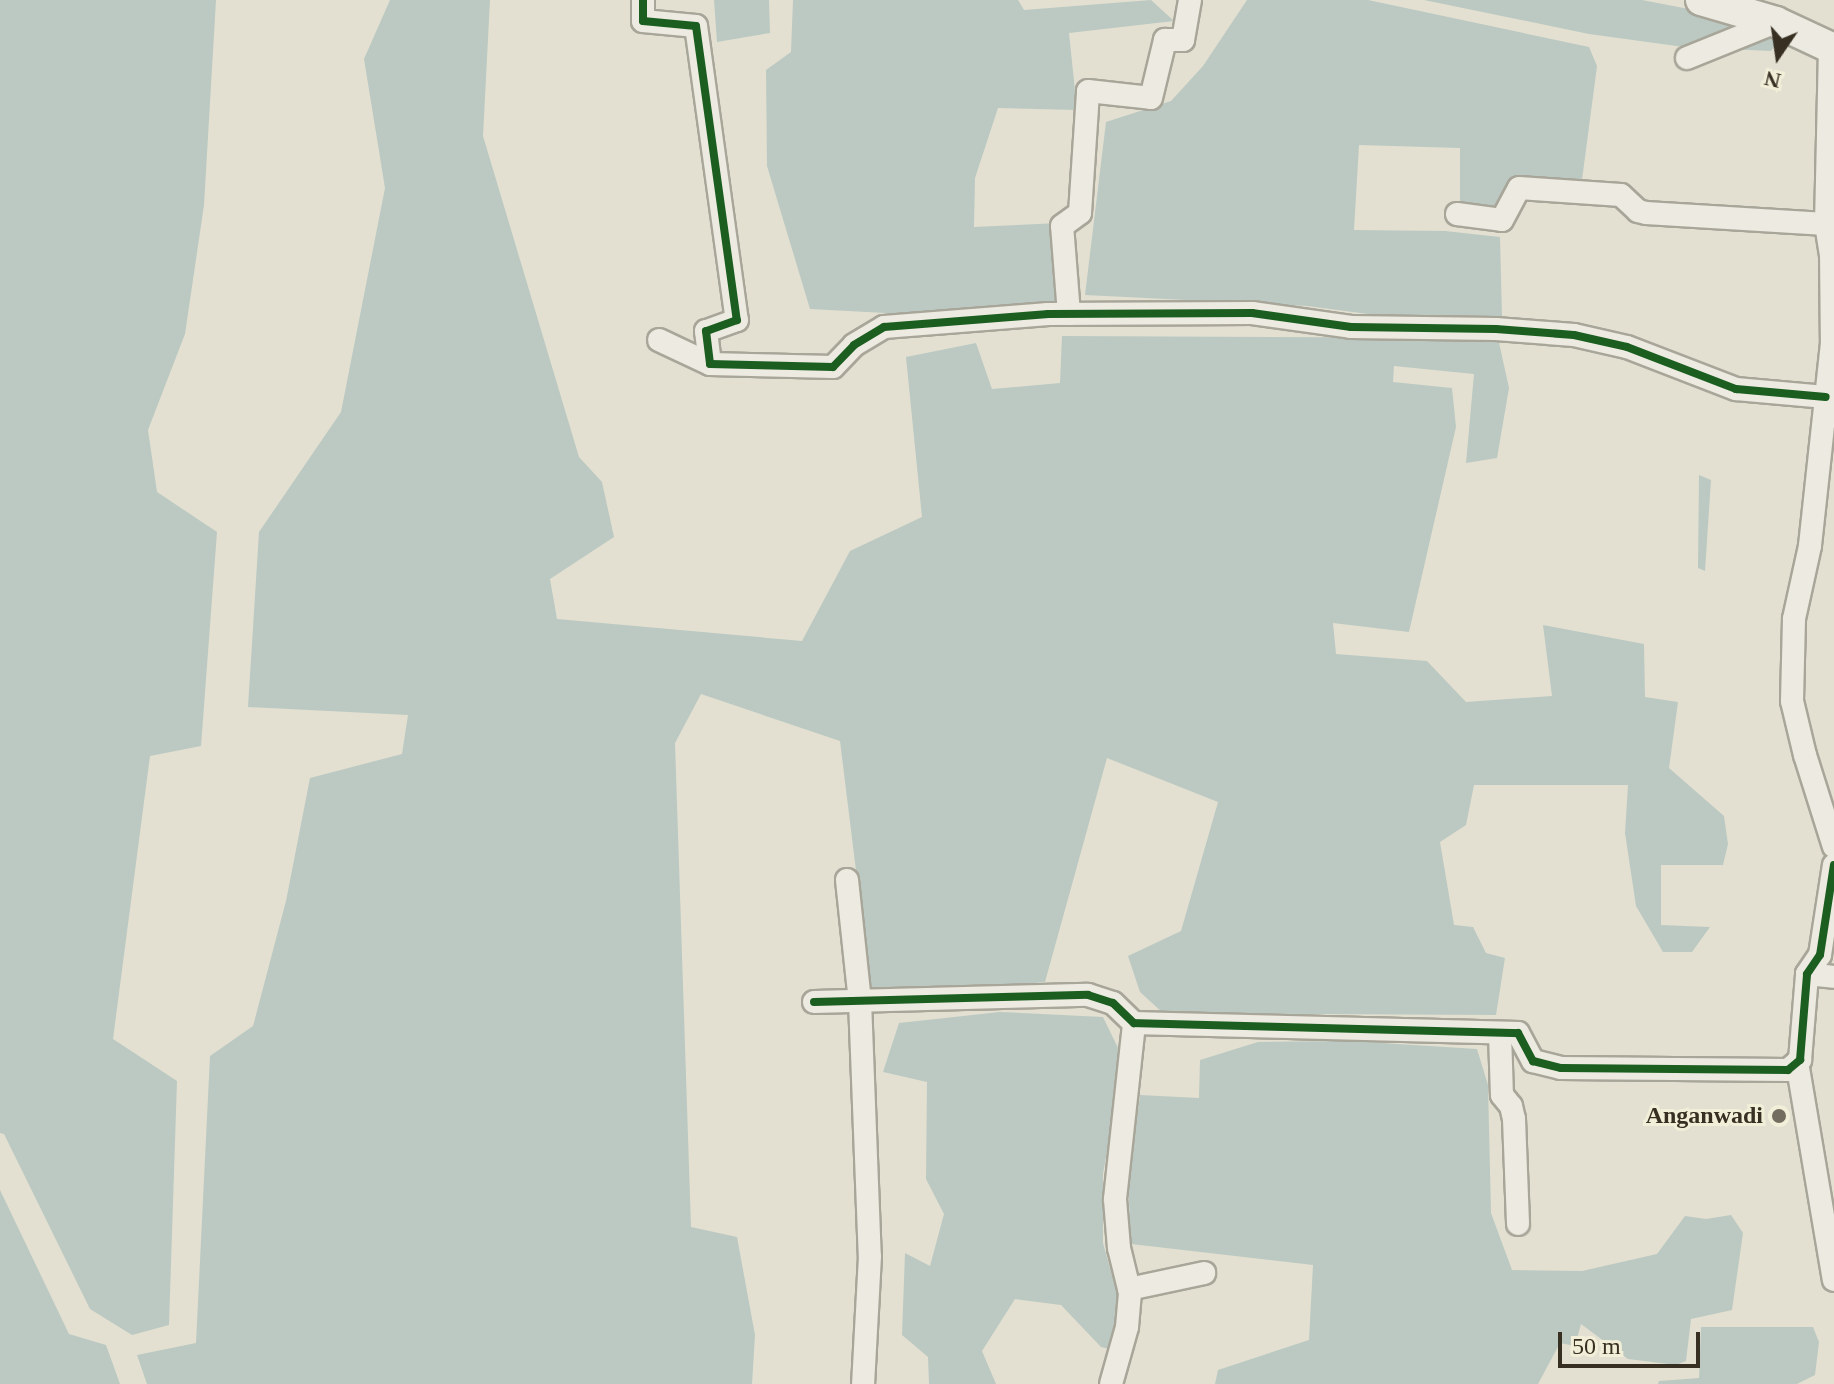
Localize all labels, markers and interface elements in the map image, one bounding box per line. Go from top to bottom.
north arrow [1738,16,1818,96]
text: N [1762,66,1783,94]
place label: Anganwadi [1646,1102,1763,1130]
marker: Anganwadi [1770,1107,1788,1125]
scale bar [1562,1316,1704,1366]
text: 50 m [1572,1333,1621,1359]

